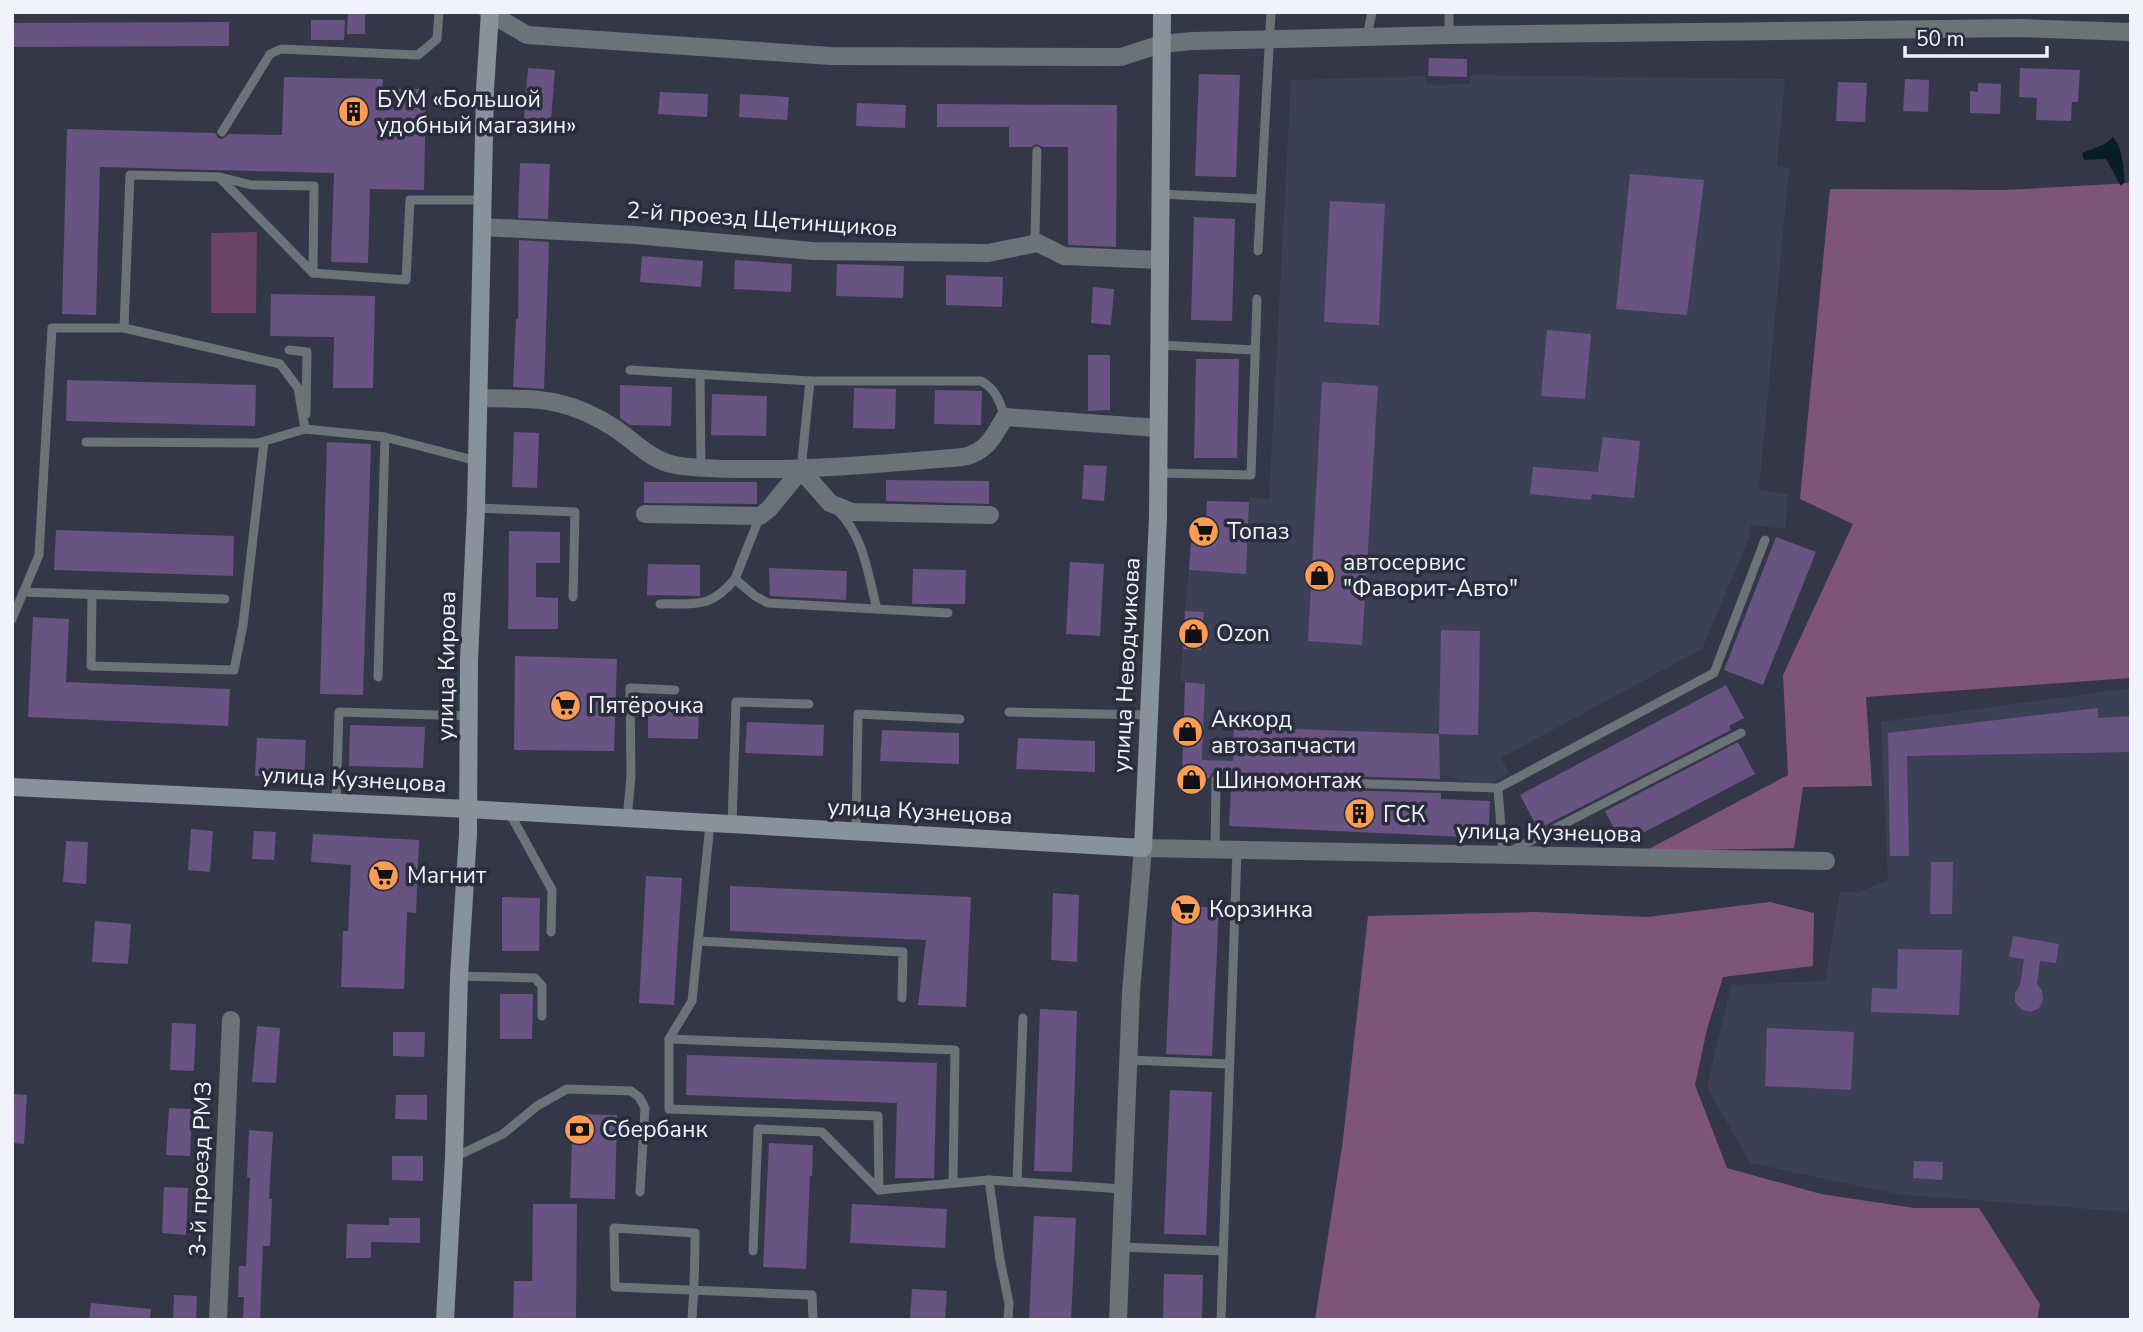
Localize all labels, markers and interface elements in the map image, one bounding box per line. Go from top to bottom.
scale bar [1905,14,2047,58]
text: 50 m [1916,25,1965,53]
place label: БУМ «Большой удобный магазин» [377,84,577,141]
building icon: БУМ «Большой удобный магазин» [337,95,371,129]
street label: 2-й проезд Щетинщиков [626,195,898,244]
supermarket icon: Топаз [1187,514,1221,548]
place label: Топаз [1227,516,1289,547]
place label: автосервис "Фаворит-Авто" [1343,547,1518,604]
street label: улица Неводчикова [1105,557,1148,773]
shop icon: автосервис "Фаворит-Авто" [1303,558,1337,592]
street label: улица Кирова [430,591,463,741]
shop icon: Ozon [1176,616,1210,650]
place label: Ozon [1216,618,1270,649]
supermarket icon: Пятёрочка [548,688,582,722]
place label: Пятёрочка [588,690,704,721]
place label: Аккорд автозапчасти [1211,704,1356,761]
shop icon: Аккорд автозапчасти [1171,715,1205,749]
street label: улица Кузнецова [261,759,447,800]
shop icon: Шиномонтаж [1175,763,1209,797]
place label: Шиномонтаж [1215,765,1362,796]
street label: улица Кузнецова [827,791,1013,832]
building icon: ГСК [1343,797,1377,831]
place label: ГСК [1383,799,1426,830]
street label: улица Кузнецова [1456,815,1642,850]
supermarket icon: Магнит [367,858,401,892]
place label: Магнит [407,860,487,891]
supermarket icon: Корзинка [1169,892,1203,926]
place label: Корзинка [1209,894,1313,925]
street label: 3-й проезд РМЗ [182,1081,219,1257]
bank icon: Сбербанк [562,1112,596,1146]
place label: Сбербанк [602,1114,709,1145]

